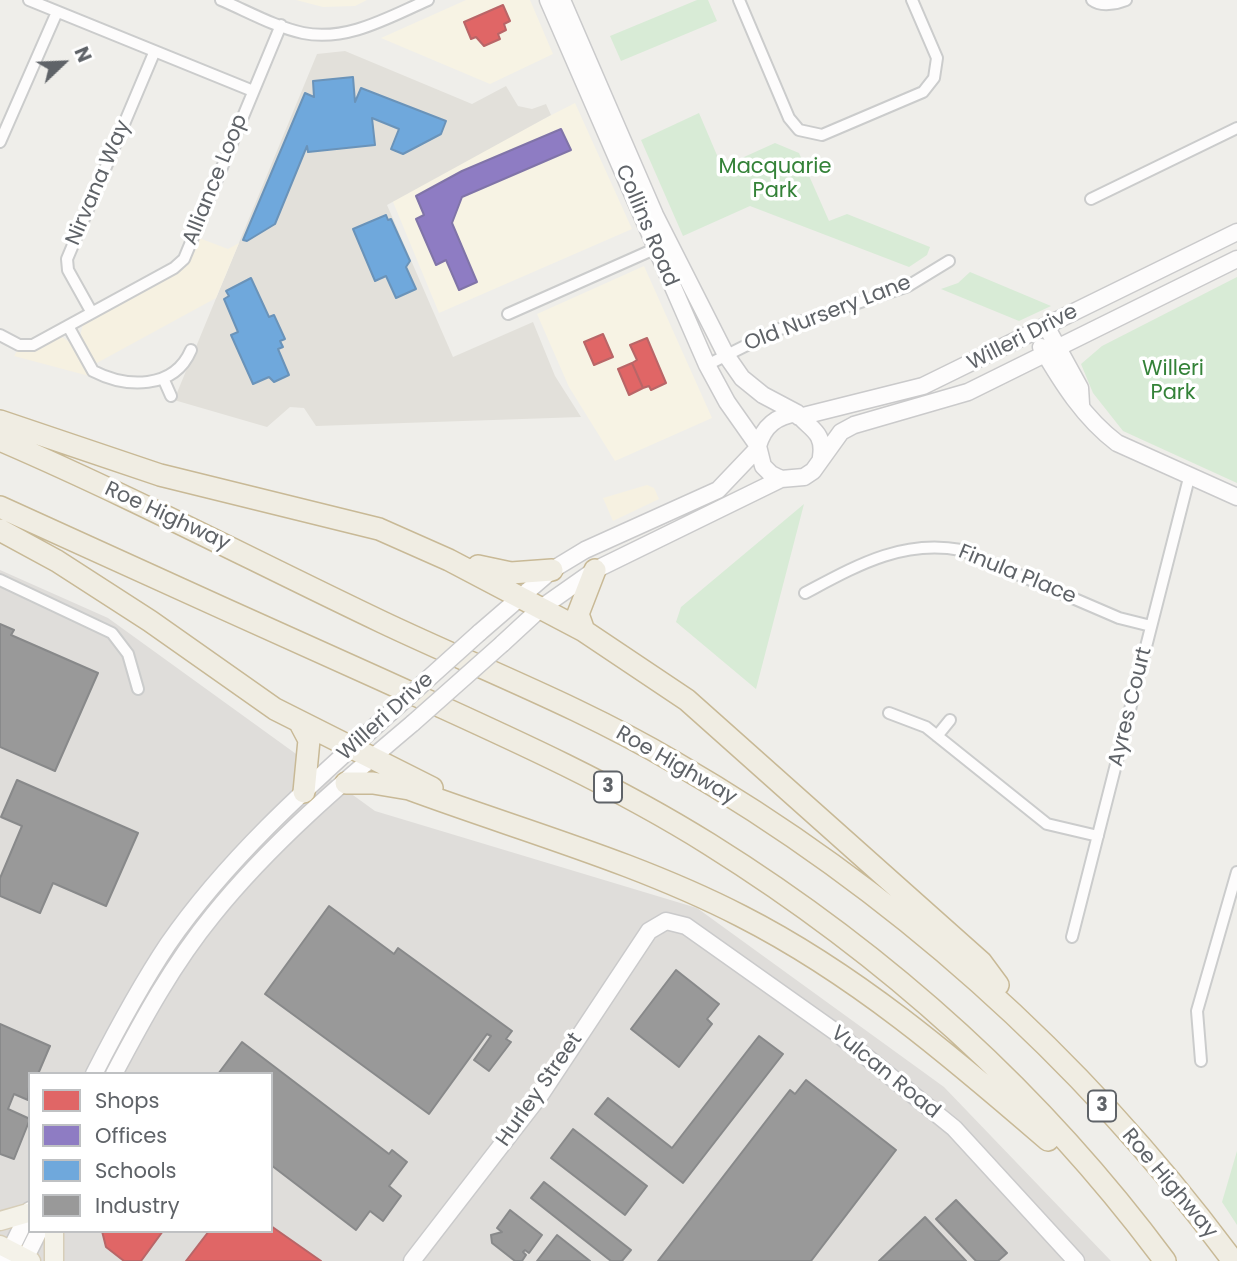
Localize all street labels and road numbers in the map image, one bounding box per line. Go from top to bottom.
street label: Alliance Loop [178,111,254,249]
street label: Nirvana Way [61,117,137,249]
street label: Collins Road [609,161,683,291]
street label: Old Nursery Lane [741,271,915,357]
street label: Willeri Drive [964,299,1082,377]
street label: Roe Highway [100,477,234,557]
street label: Finula Place [954,540,1080,610]
street label: Ayres Court [1104,645,1158,769]
street label: Willeri Drive [333,667,439,767]
street label: Roe Highway [611,721,741,811]
road number: 3 [594,772,622,802]
street label: Vulcan Road [825,1021,945,1125]
street label: Hurley Street [492,1028,588,1152]
road number: 3 [1088,1090,1116,1122]
street label: Roe Highway [1116,1124,1222,1244]

